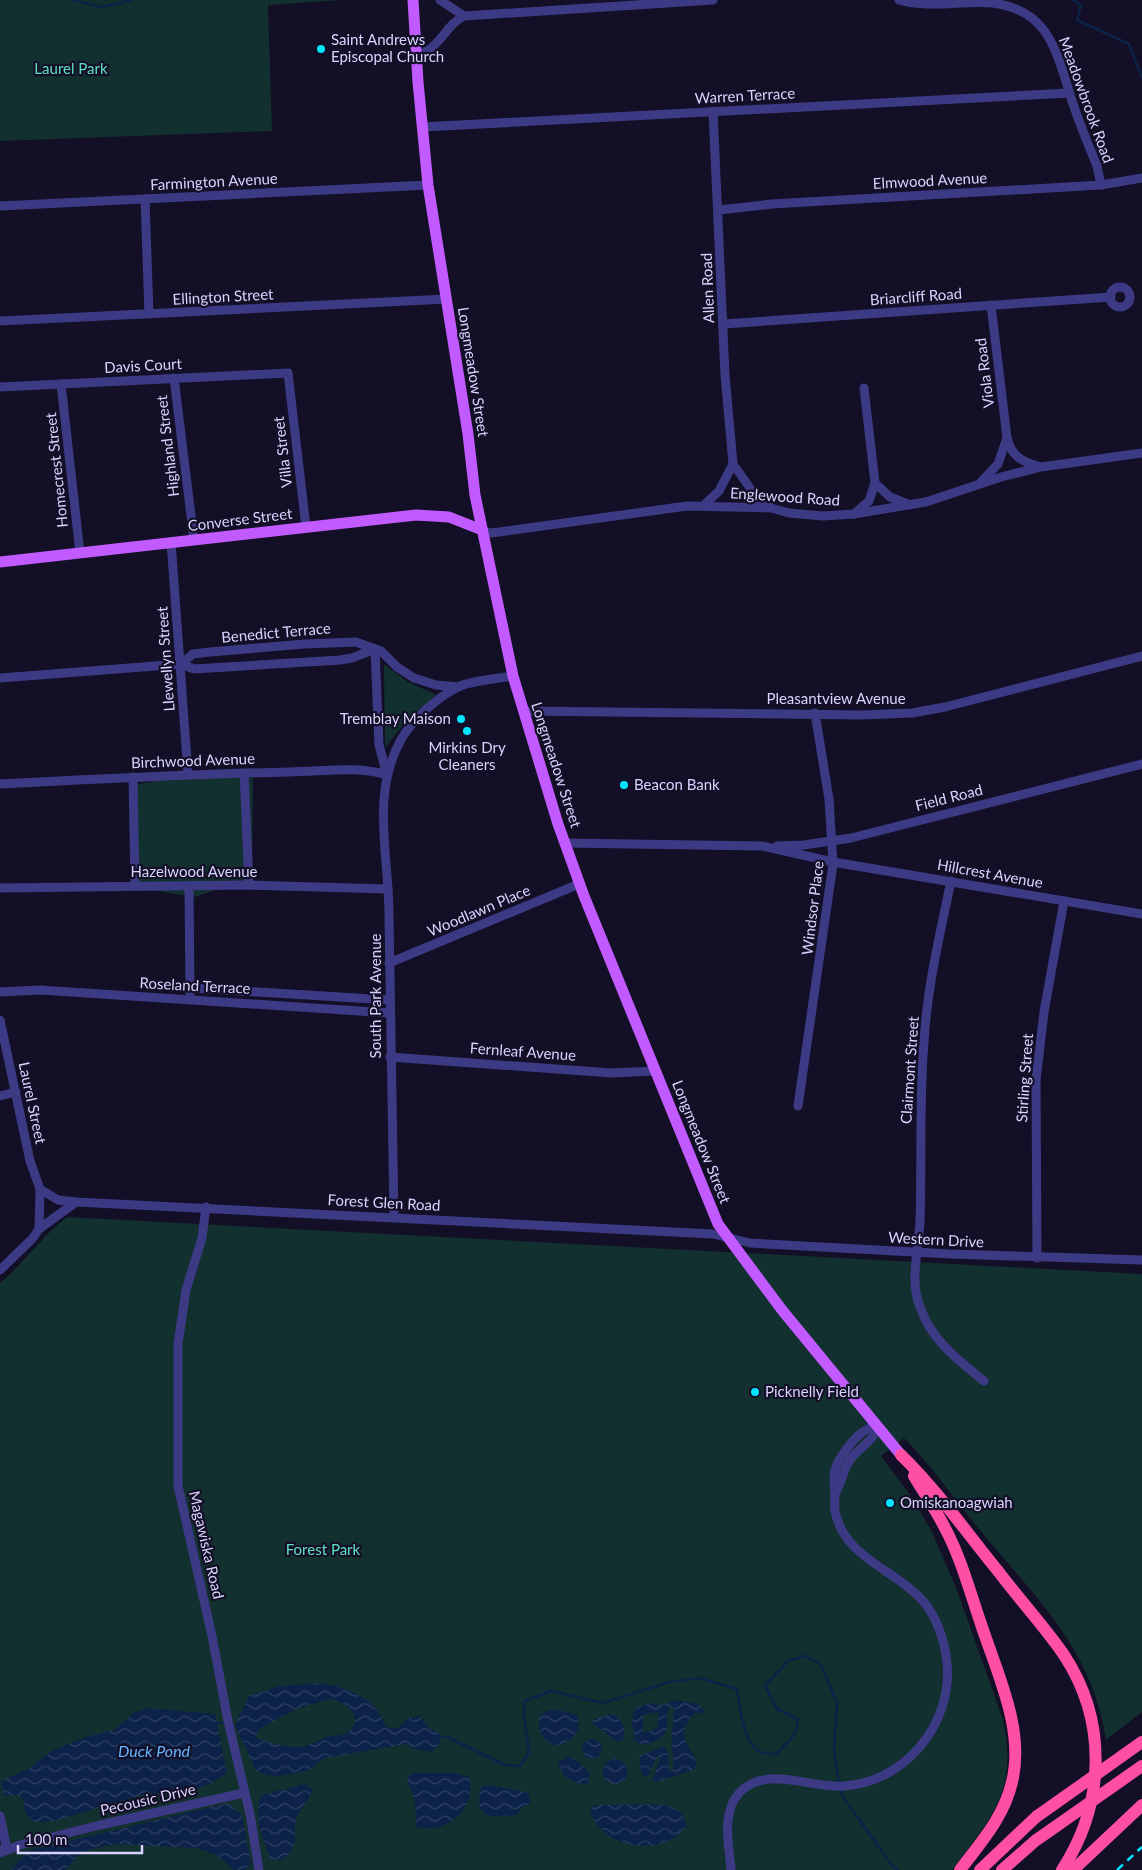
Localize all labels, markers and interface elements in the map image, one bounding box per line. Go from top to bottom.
place label: Saint Andrews Episcopal Church [331,30,444,65]
street label: Meadowbrook Road [1056,34,1118,165]
marker: Saint Andrews Episcopal Church [315,43,327,55]
park label: Laurel Park [34,59,108,77]
street label: Warren Terrace [694,83,796,107]
street label: Elmwood Avenue [872,168,988,192]
street label: Farmington Avenue [150,169,278,193]
street label: Allen Road [697,252,717,324]
street label: Ellington Street [172,284,274,308]
street label: Briarcliff Road [869,284,963,308]
street label: Longmeadow Street [455,306,493,439]
street label: Viola Road [971,337,997,409]
street label: Davis Court [104,354,183,376]
street label: Highland Street [152,394,182,498]
street label: Homecrest Street [41,411,71,528]
street label: Villa Street [269,415,295,489]
street label: Englewood Road [729,483,841,509]
street label: Converse Street [187,504,294,534]
street label: Llewellyn Street [152,605,178,712]
street label: Benedict Terrace [220,618,332,646]
street label: Pleasantview Avenue [766,689,906,707]
street label: Longmeadow Street [528,700,586,830]
place label: Tremblay Maison [340,709,451,727]
marker: Tremblay Maison [455,713,467,725]
marker: Mirkins Dry Cleaners [461,725,473,737]
place label: Mirkins Dry Cleaners [428,738,506,773]
street label: Birchwood Avenue [131,749,255,771]
place label: Beacon Bank [634,775,720,793]
marker: Beacon Bank [618,779,630,791]
street label: Field Road [913,780,984,814]
street label: Hillcrest Avenue [936,855,1045,891]
street label: Windsor Place [797,860,827,956]
street label: Hazelwood Avenue [131,862,258,880]
street label: Woodlawn Place [424,880,533,940]
street label: South Park Avenue [366,934,384,1058]
street label: Roseland Terrace [139,973,251,997]
street label: Clairmont Street [896,1015,922,1124]
street label: Stirling Street [1012,1032,1036,1123]
street label: Fernleaf Avenue [469,1038,577,1064]
street label: Laurel Street [15,1060,51,1146]
street label: Longmeadow Street [669,1077,735,1206]
street label: Forest Glen Road [327,1190,441,1214]
street label: Western Drive [888,1228,984,1250]
place label: Picknelly Field [765,1382,859,1400]
marker: Picknelly Field [749,1386,761,1398]
street label: Magawiska Road [186,1489,228,1601]
place label: Omiskanoagwiah [900,1493,1013,1511]
marker: Omiskanoagwiah [884,1497,896,1509]
park label: Forest Park [286,1540,361,1558]
water label: Duck Pond [118,1741,191,1760]
street label: Pecousic Drive [98,1779,197,1819]
scale bar [18,1822,141,1854]
text: 100 m [25,1830,67,1848]

